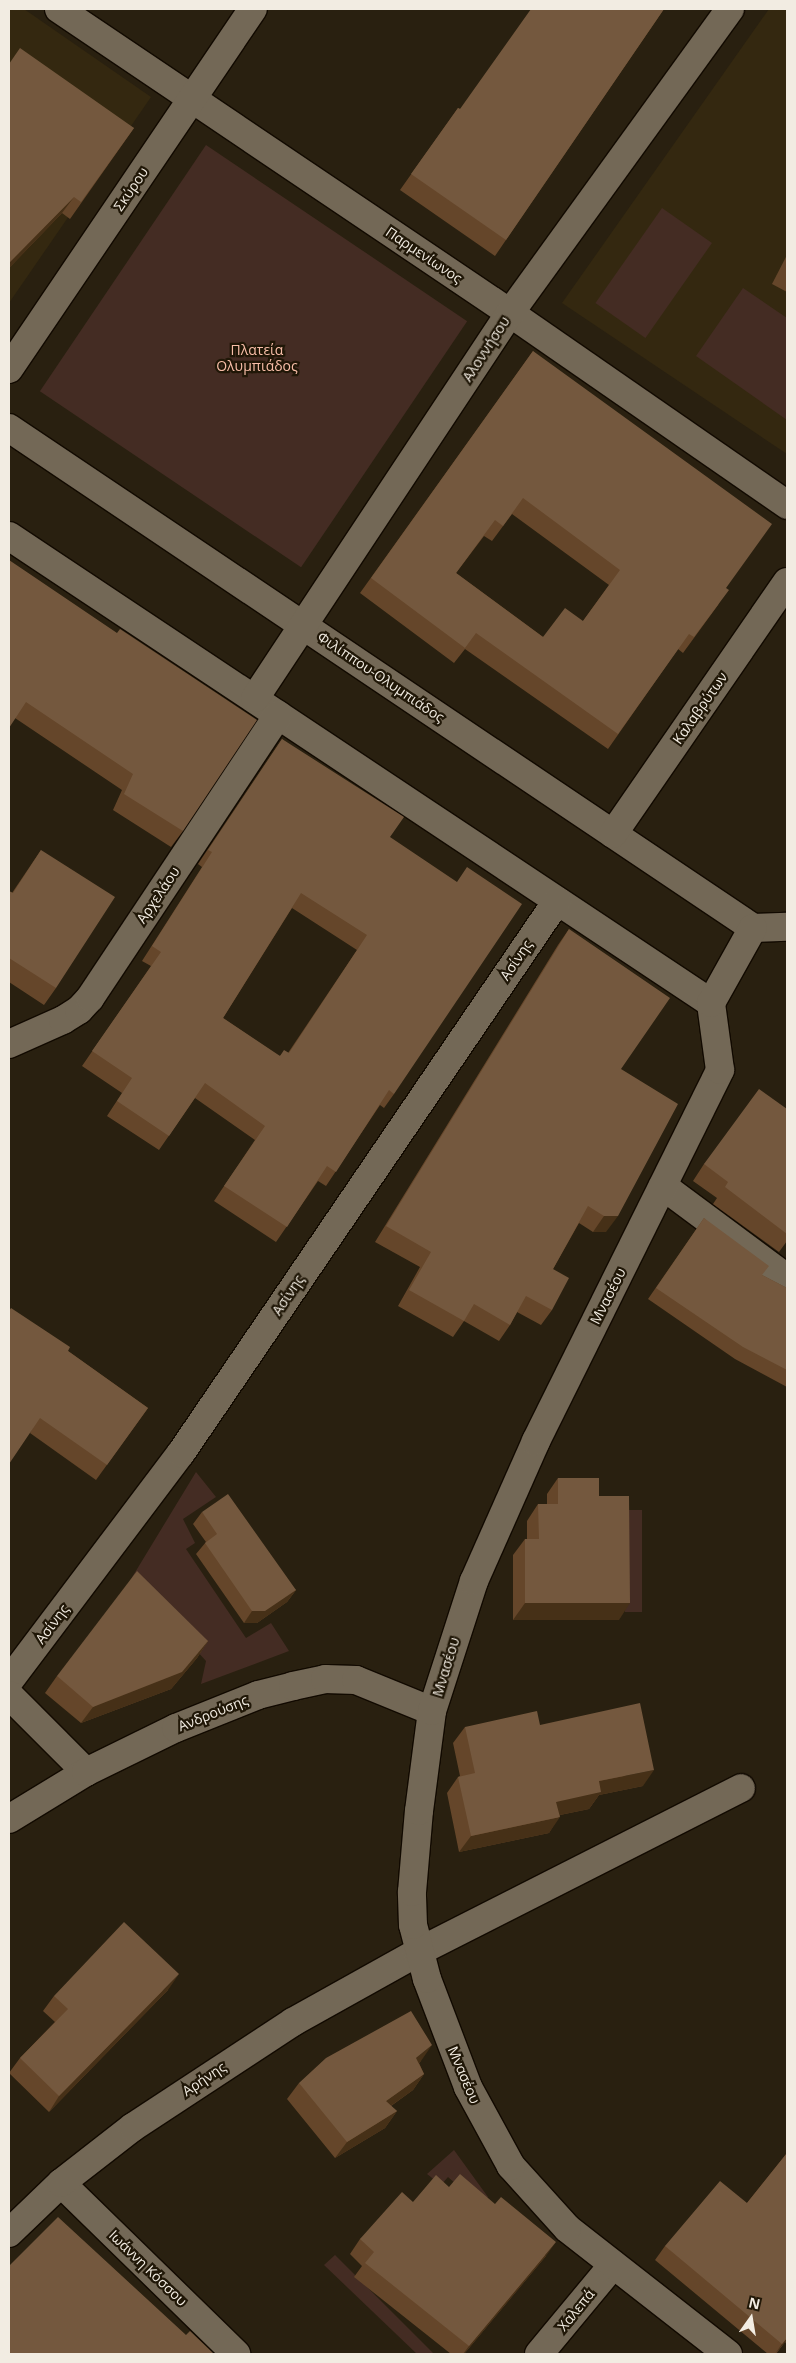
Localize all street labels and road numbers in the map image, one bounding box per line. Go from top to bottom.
street label: Σκύρου [110,164,152,214]
street label: Παρμενίωνος [383,223,465,287]
street label: Αλοννήσου [459,313,513,385]
street label: Φιλίππου-Ολυμπιάδος [314,628,448,726]
street label: Καλαβρύτων [669,669,731,747]
street label: Αρχελάου [133,864,183,926]
street label: Ασίνης [496,937,536,983]
street label: Μνασέου [587,1265,629,1327]
street label: Ασίνης [268,1272,308,1318]
street label: Ασίνης [32,1601,72,1647]
street label: Μνασέου [429,1635,463,1699]
street label: Ανδρούσης [175,1691,251,1735]
street label: Μνασέου [444,2044,484,2106]
street label: Αρήνης [179,2058,229,2100]
street label: Ιωάννη Κόσσου [106,2227,190,2309]
street label: Χαλεπά [554,2286,598,2334]

